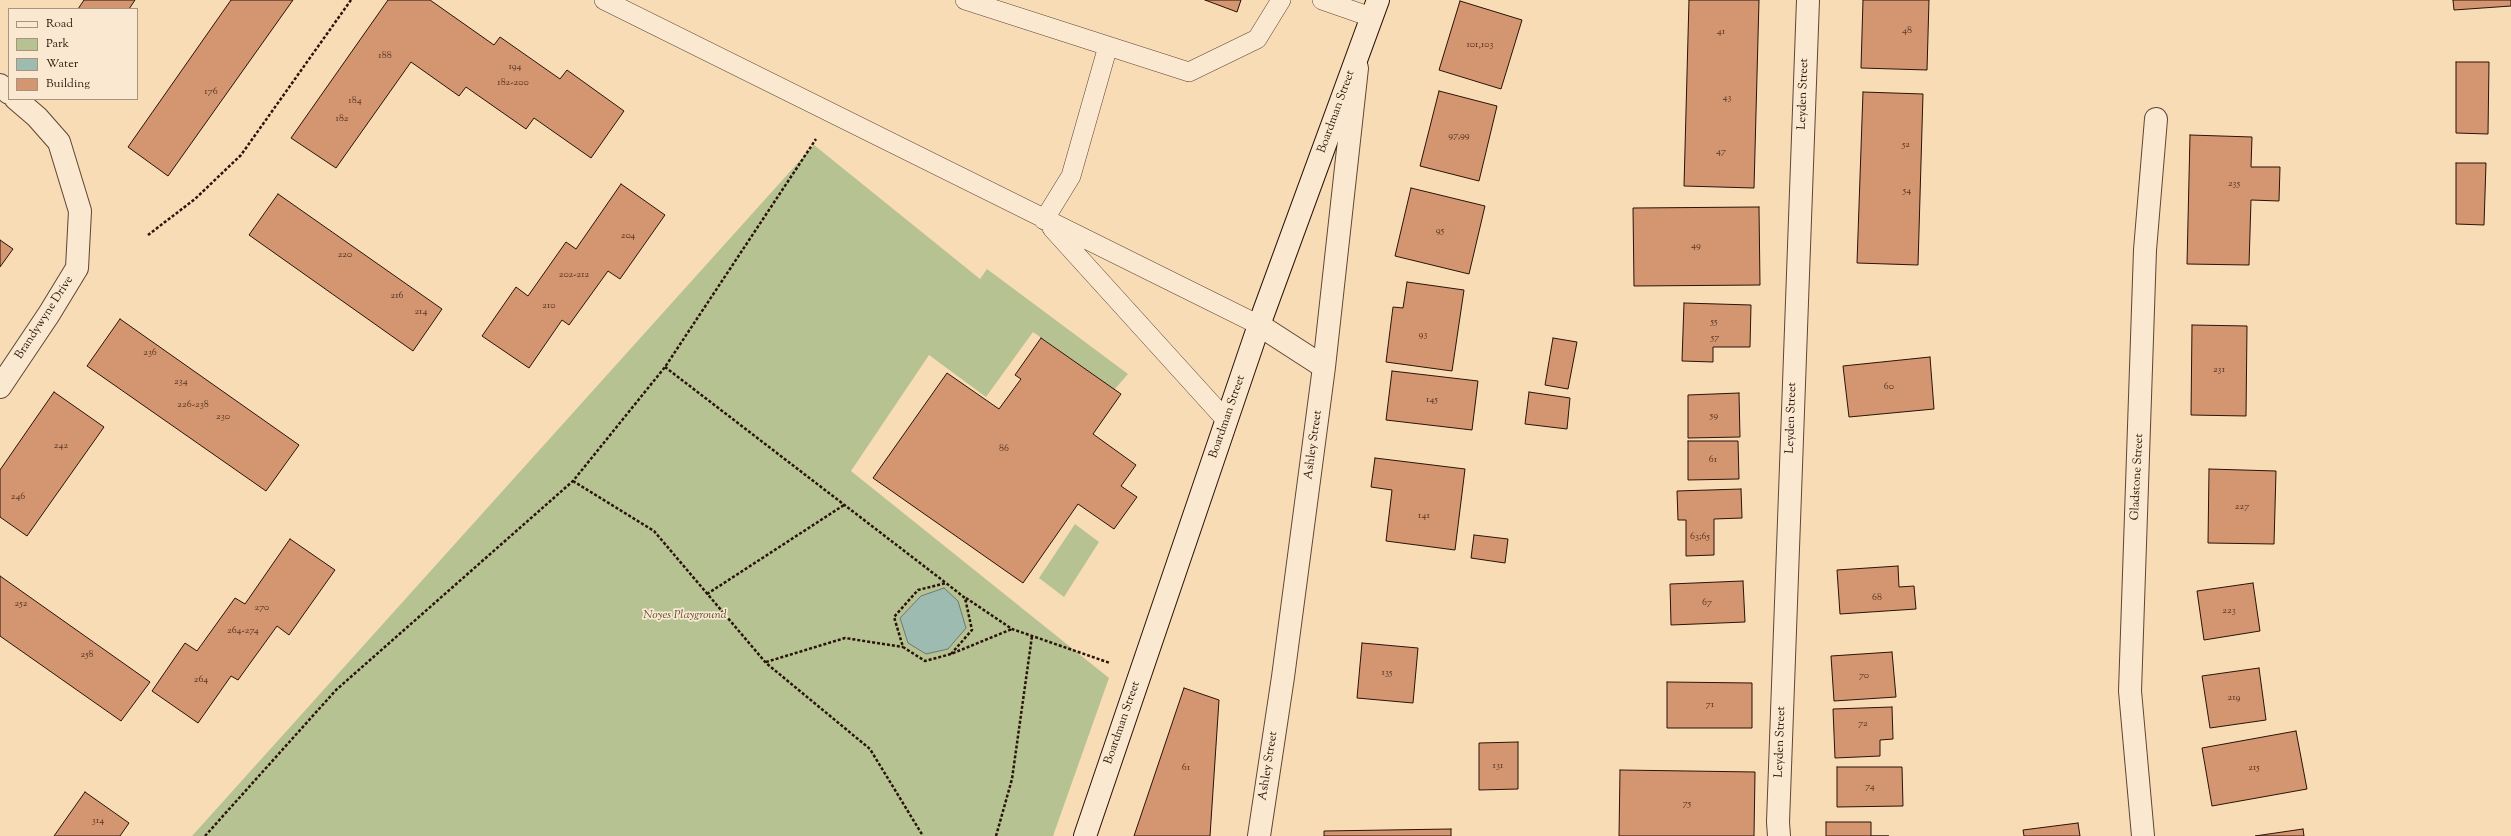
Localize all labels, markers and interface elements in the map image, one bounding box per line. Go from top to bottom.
legend [8,8,138,100]
text: Road [46,15,73,33]
house number: 48 [1902,25,1912,37]
house number: 41 [1717,26,1725,38]
text: Park [46,35,69,53]
house number: 101,103 [1466,39,1494,51]
house number: 188 [378,50,392,62]
text: Water [46,55,78,73]
street label: Leyden Street [1796,58,1812,130]
house number: 194 [508,61,522,73]
street label: Boardman Street [1315,69,1359,155]
text: Building [46,75,90,93]
house number: 182-200 [497,77,529,89]
house number: 176 [204,86,218,98]
house number: 43 [1722,92,1732,104]
house number: 184 [348,95,362,107]
house number: 182 [336,113,348,125]
house number: 97,99 [1448,130,1470,142]
house number: 52 [1902,139,1910,151]
house number: 47 [1716,146,1726,158]
house number: 235 [2228,178,2240,190]
house number: 54 [1903,185,1911,197]
house number: 95 [1436,225,1444,237]
house number: 204 [621,230,635,242]
house number: 49 [1691,240,1701,252]
house number: 220 [338,249,352,261]
house number: 202-212 [559,269,589,281]
street label: Brandywyne Drive [13,274,77,362]
house number: 216 [390,290,404,302]
house number: 210 [542,300,556,312]
house number: 214 [414,306,428,318]
house number: 55 [1711,316,1717,328]
house number: 93 [1419,329,1427,341]
house number: 57 [1711,332,1719,344]
house number: 236 [143,347,157,359]
house number: 231 [2213,364,2225,376]
street label: Boardman Street [1207,374,1249,460]
house number: 234 [174,376,188,388]
house number: 60 [1884,381,1894,393]
street label: Leyden Street [1784,382,1800,454]
house number: 145 [1426,394,1438,406]
house number: 226-238 [177,399,209,411]
street label: Ashley Street [1302,410,1326,480]
house number: 59 [1710,410,1718,422]
house number: 230 [216,411,230,423]
street label: Gladstone Street [2129,433,2147,521]
house number: 242 [54,440,68,452]
house number: 86 [999,443,1009,455]
house number: 61 [1709,454,1717,466]
house number: 246 [11,491,25,503]
house number: 227 [2235,501,2249,513]
house number: 141 [1418,510,1430,522]
house number: 63;65 [1690,531,1710,543]
house number: 68 [1872,592,1882,604]
house number: 67 [1702,597,1712,609]
house number: 252 [15,598,27,610]
house number: 270 [255,602,269,614]
house number: 223 [2222,605,2236,617]
park label: Noyes Playground [643,609,727,623]
house number: 264-274 [227,625,259,637]
house number: 258 [80,649,94,661]
house number: 135 [1382,667,1392,679]
house number: 70 [1859,670,1869,682]
house number: 264 [194,674,208,686]
street label: Boardman Street [1102,680,1144,766]
house number: 219 [2228,692,2240,704]
house number: 71 [1706,699,1714,711]
street label: Leyden Street [1773,706,1789,778]
house number: 72 [1858,718,1868,730]
street label: Ashley Street [1256,730,1282,802]
house number: 131 [1493,760,1503,772]
house number: 61 [1182,762,1190,774]
house number: 215 [2248,762,2260,774]
house number: 74 [1865,781,1875,793]
house number: 75 [1683,798,1691,810]
house number: 314 [92,815,104,827]

